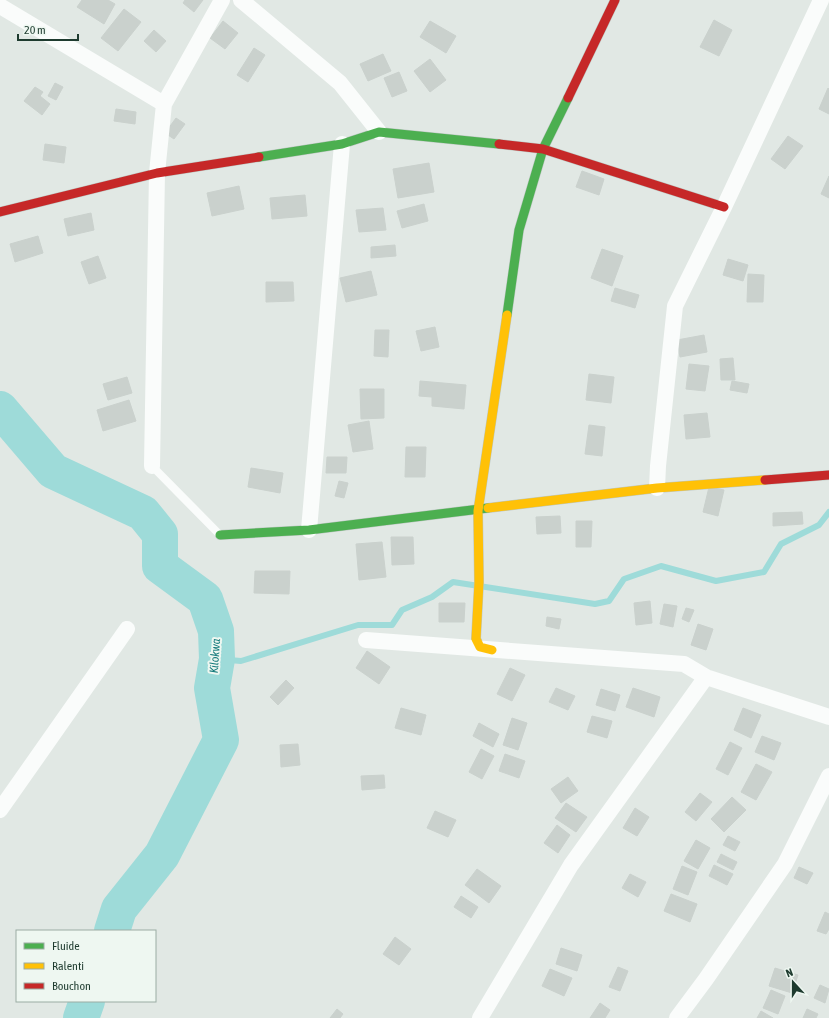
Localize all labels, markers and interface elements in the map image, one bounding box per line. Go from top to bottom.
scale bar [18,16,78,42]
text: 20 m [24,23,46,37]
water label: Kilokwa [207,638,223,674]
legend [16,930,156,1002]
text: Fluide [52,939,80,953]
text: Ralenti [52,959,84,973]
north arrow [773,962,813,1002]
text: N [784,966,795,979]
text: Bouchon [52,979,91,993]

